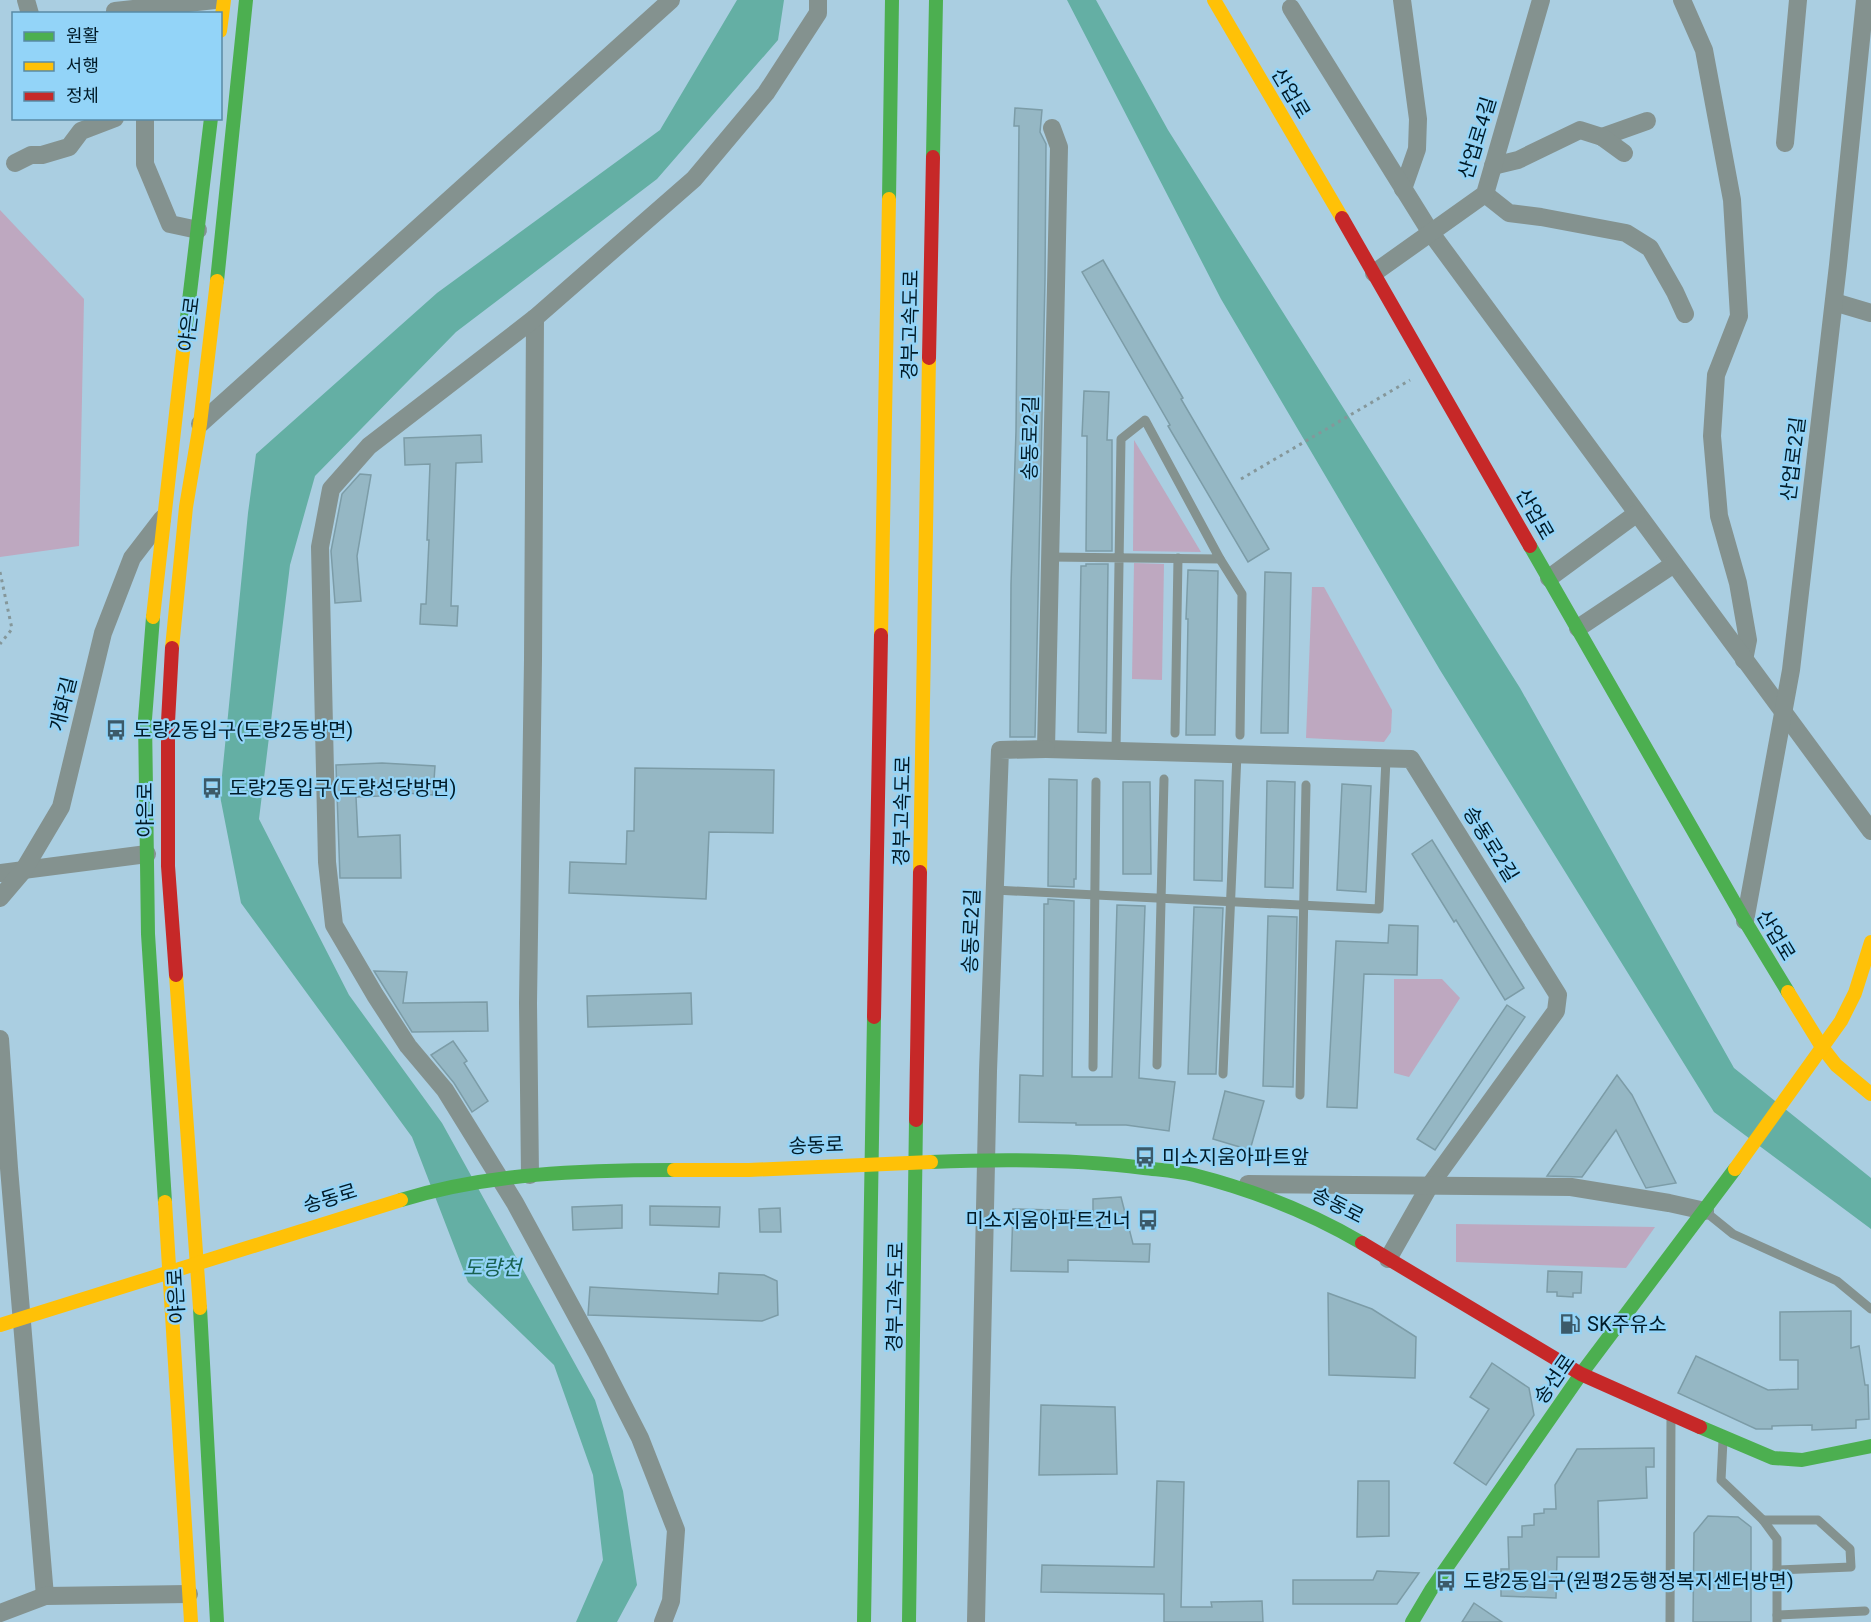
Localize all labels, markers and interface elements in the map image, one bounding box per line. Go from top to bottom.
legend [12,12,222,120]
text: 원활 [66,25,99,46]
text: 서행 [66,55,99,76]
street label: 산업로 [1266,63,1316,123]
text: 정체 [66,85,99,106]
street label: 산업로4길 [1453,94,1501,182]
street label: 경부고속도로 [897,270,923,380]
street label: 야은로 [174,295,204,353]
street label: 송동로2길 [1017,395,1043,481]
street label: 산업로2길 [1776,415,1810,503]
street label: 산업로 [1511,484,1559,544]
street label: 개화길 [45,674,81,734]
bus stop icon: 도량2동입구(도량2동방면) [104,718,128,742]
place label: 도량2동입구(도량2동방면) [133,718,353,742]
street label: 경부고속도로 [889,756,915,866]
bus stop icon: 도량2동입구(도량성당방면) [200,776,224,800]
place label: 도량2동입구(도량성당방면) [229,776,456,800]
street label: 야은로 [133,782,157,838]
street label: 송동로2길 [1458,802,1524,886]
street label: 송동로2길 [958,888,984,974]
street label: 산업로 [1751,905,1801,965]
street label: 송동로 [788,1132,844,1158]
bus stop icon: 미소지움아파트앞 [1133,1145,1157,1169]
place label: 미소지움아파트앞 [1162,1145,1309,1169]
street label: 송동로 [300,1178,360,1218]
street label: 송동로 [1308,1182,1368,1228]
place label: 미소지움아파트건너 [965,1208,1131,1232]
bus stop icon: 미소지움아파트건너 [1136,1208,1160,1232]
street label: 경부고속도로 [882,1242,908,1352]
water label: 도량천 [463,1256,524,1280]
street label: 야은로 [163,1268,189,1324]
fuel station icon: SK주유소 [1558,1312,1582,1336]
place label: SK주유소 [1587,1312,1667,1336]
street label: 송선로 [1528,1350,1580,1408]
bus stop icon: 도량2동입구(원평2동행정복지센터방면) [1434,1569,1458,1593]
place label: 도량2동입구(원평2동행정복지센터방면) [1463,1569,1794,1593]

